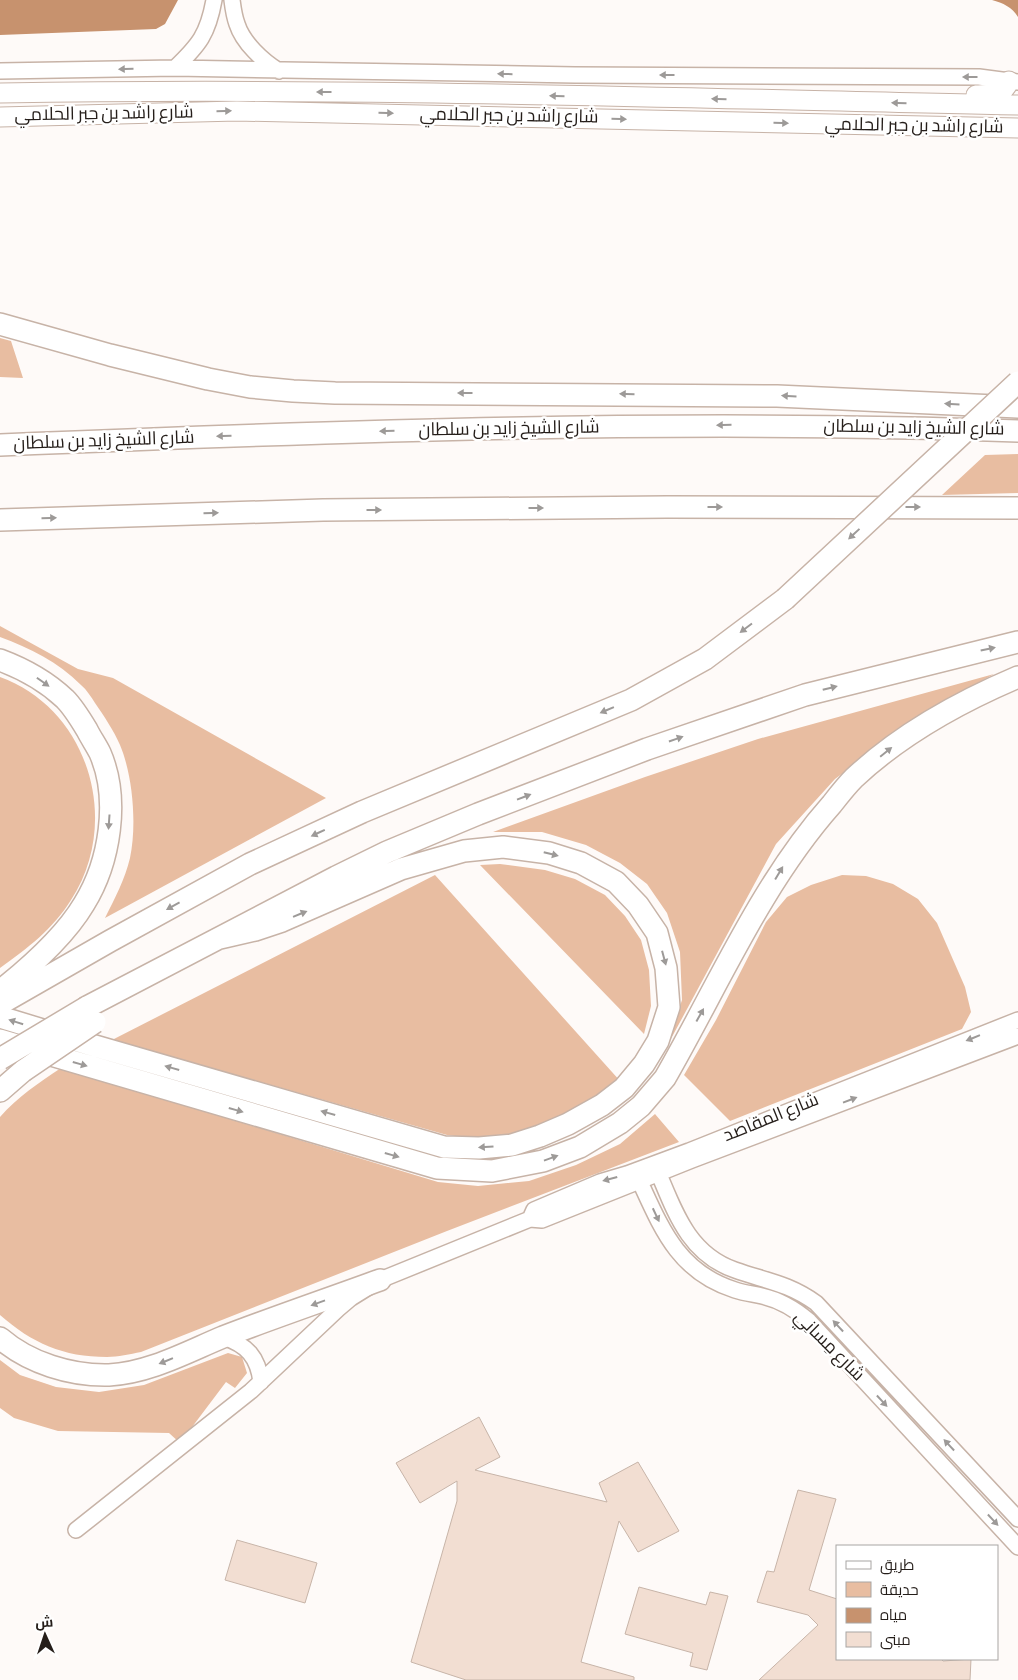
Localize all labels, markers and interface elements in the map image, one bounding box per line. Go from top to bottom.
one-way arrow [118,65,134,73]
one-way arrow [496,70,512,78]
one-way arrow [659,71,675,79]
one-way arrow [961,73,977,81]
one-way arrow [316,88,332,96]
one-way arrow [549,92,565,100]
one-way arrow [711,95,727,103]
one-way arrow [891,98,907,106]
street label: شارع راشد بن جبر الحلامي [14,102,194,129]
street label: شارع راشد بن جبر الحلامي [419,104,599,131]
one-way arrow [216,107,232,115]
one-way arrow [378,109,394,117]
street label: شارع راشد بن جبر الحلامي [824,114,1004,141]
one-way arrow [611,115,627,123]
one-way arrow [773,119,789,127]
one-way arrow [456,389,472,397]
one-way arrow [619,390,635,398]
one-way arrow [781,392,797,400]
one-way arrow [944,399,960,407]
street label: شارع الشيخ زايد بن سلطان [823,416,1005,441]
street label: شارع الشيخ زايد بن سلطان [418,417,600,442]
one-way arrow [716,421,732,429]
street label: شارع الشيخ زايد بن سلطان [13,428,195,455]
one-way arrow [379,428,395,436]
one-way arrow [216,432,232,440]
one-way arrow [708,503,724,511]
one-way arrow [905,503,921,511]
one-way arrow [528,504,544,512]
one-way arrow [366,506,382,514]
one-way arrow [203,509,219,517]
one-way arrow [41,514,57,522]
one-way arrow [848,528,860,540]
one-way arrow [739,623,753,633]
one-way arrow [980,645,995,653]
one-way arrow [36,677,50,687]
one-way arrow [823,684,838,692]
one-way arrow [600,707,614,715]
one-way arrow [668,735,683,742]
one-way arrow [879,747,892,758]
one-way arrow [517,793,532,801]
one-way arrow [105,815,113,831]
one-way arrow [310,828,325,837]
one-way arrow [543,851,558,859]
one-way arrow [774,867,784,880]
one-way arrow [166,902,180,911]
one-way arrow [293,910,308,918]
one-way arrow [660,950,668,965]
one-way arrow [696,1008,704,1023]
one-way arrow [8,1017,23,1025]
one-way arrow [965,1034,980,1042]
one-way arrow [73,1061,88,1069]
one-way arrow [164,1064,179,1072]
street label: شارع المقاصد [720,1090,822,1147]
one-way arrow [843,1095,857,1103]
one-way arrow [229,1106,244,1114]
one-way arrow [320,1109,335,1117]
one-way arrow [477,1143,493,1151]
one-way arrow [385,1151,400,1159]
one-way arrow [544,1154,559,1161]
one-way arrow [603,1175,618,1183]
one-way arrow [652,1208,660,1222]
one-way arrow [310,1300,325,1307]
street label: شارع مِسانِي [788,1307,868,1387]
one-way arrow [832,1320,844,1332]
one-way arrow [159,1357,173,1365]
one-way arrow [876,1394,888,1406]
one-way arrow [943,1439,955,1451]
one-way arrow [987,1513,999,1525]
legend [836,1545,998,1660]
text: طريق [880,1558,914,1575]
text: حديقة [880,1583,919,1598]
text: مياه [880,1608,907,1623]
north arrow [20,1610,70,1660]
text: ش [35,1614,54,1631]
text: مبنى [880,1633,911,1650]

